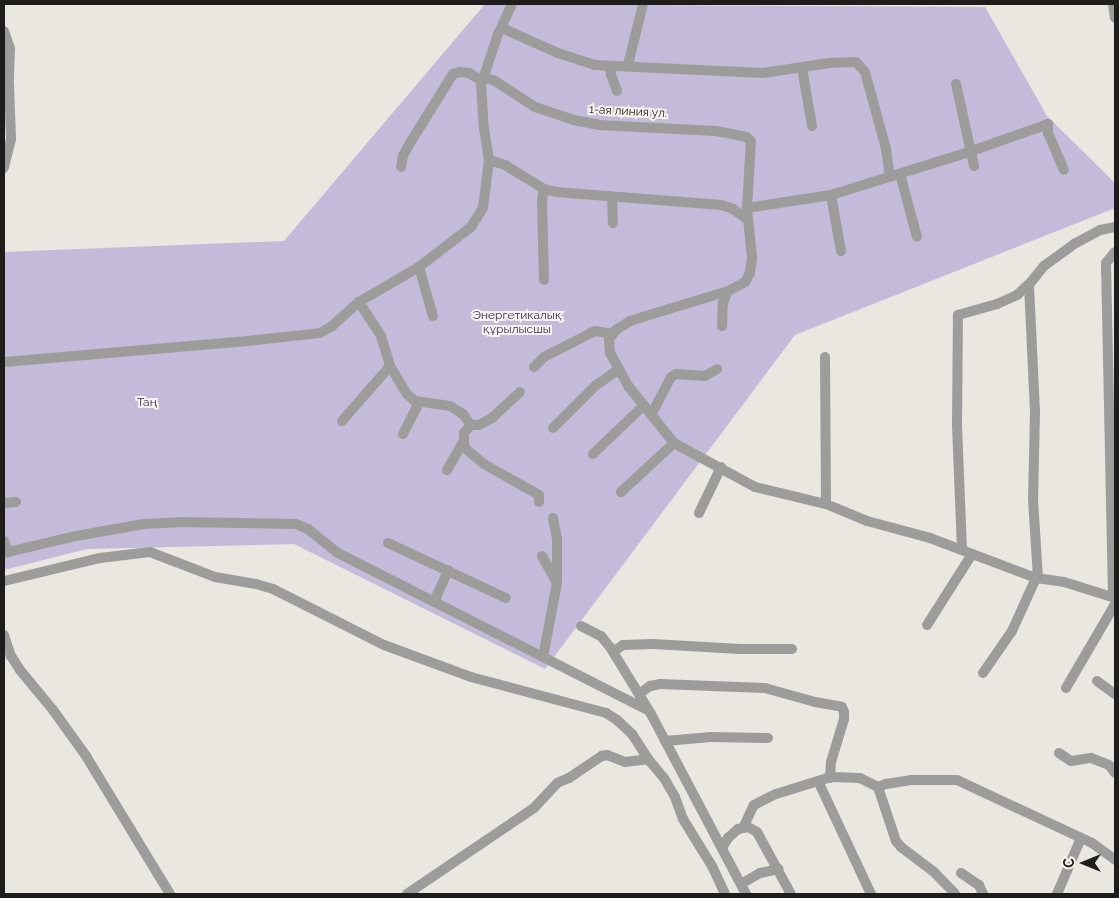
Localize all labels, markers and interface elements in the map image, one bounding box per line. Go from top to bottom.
street label: 1-ая линия ул. [588,103,668,121]
park label: Энергетикалық құрылысшы [473,309,561,337]
park label: Таң [137,396,157,410]
north arrow [1059,838,1109,888]
text: С [1061,858,1077,868]

